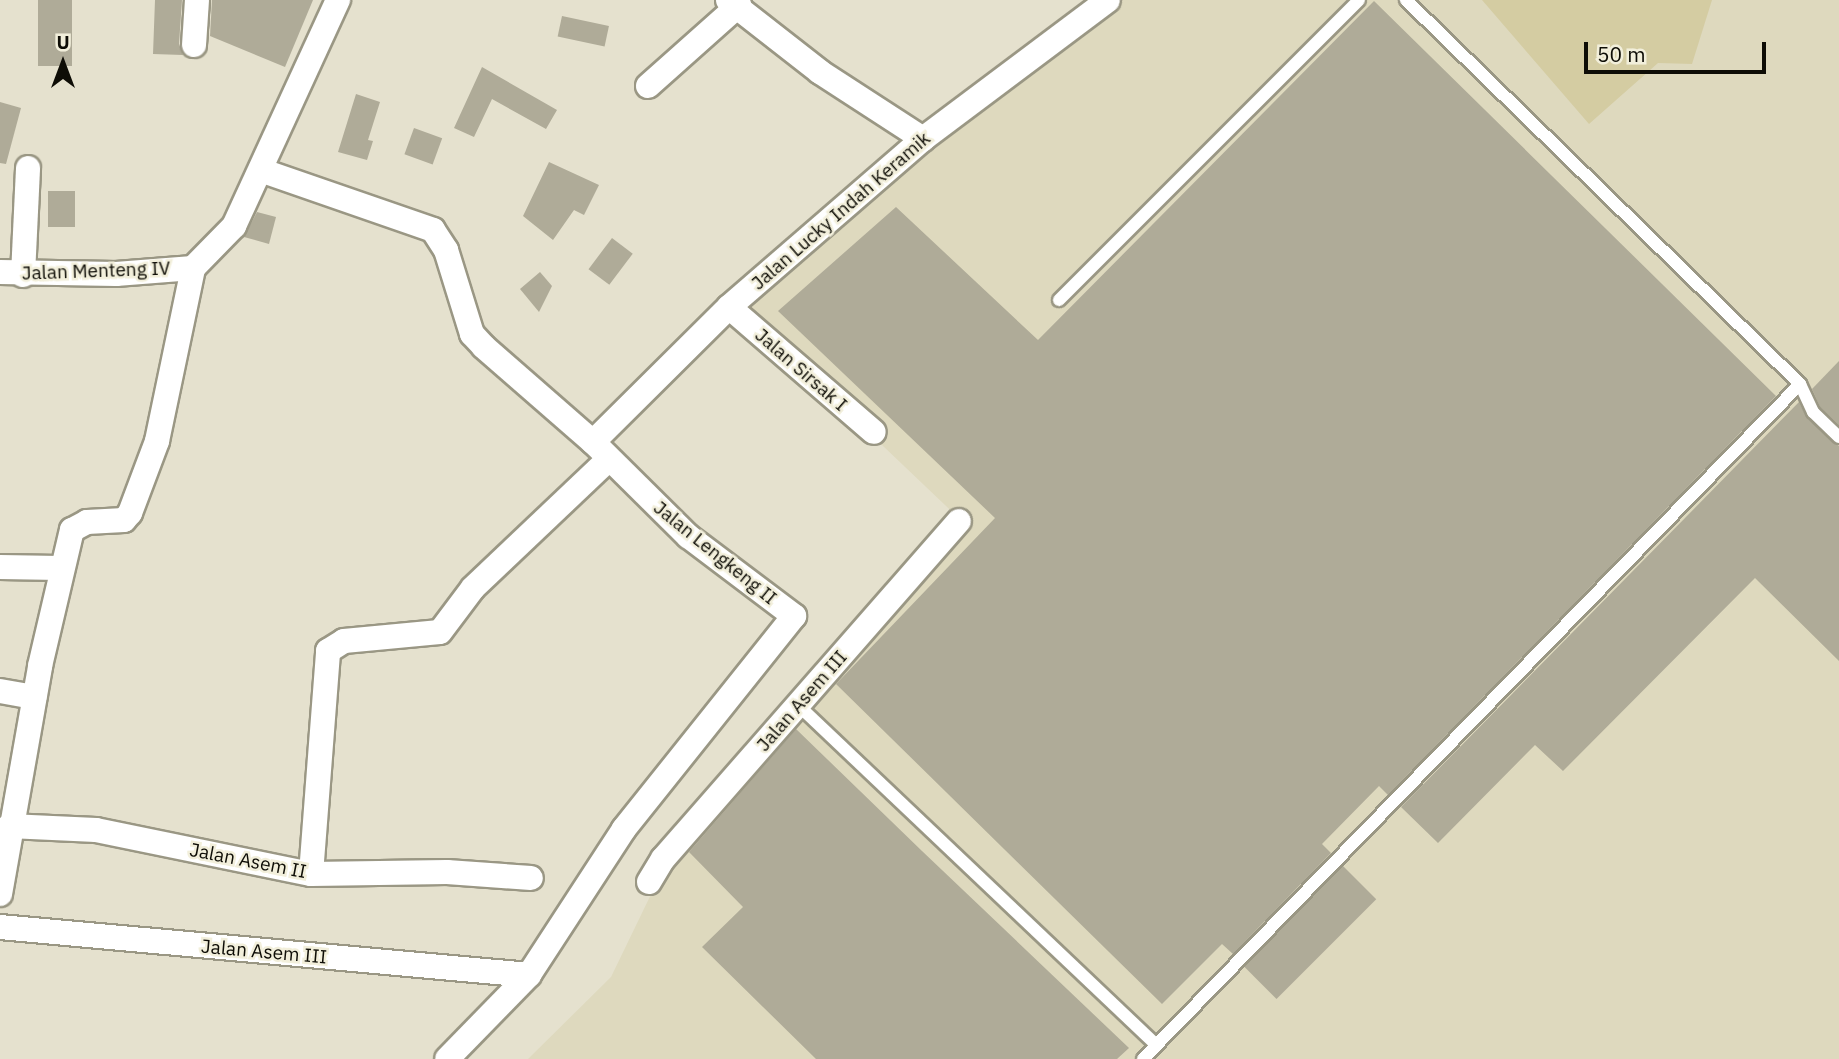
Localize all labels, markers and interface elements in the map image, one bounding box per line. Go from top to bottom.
north arrow [28,28,98,98]
scale bar [1587,28,1769,72]
text: U [56,30,70,54]
text: 50 m [1597,40,1646,68]
street label: Jalan Lucky Indah Keramik [747,127,935,295]
street label: Jalan Menteng IV [21,257,171,285]
street label: Jalan Sirsak I [750,324,852,416]
street label: Jalan Lengkeng II [649,496,781,610]
street label: Jalan Asem III [752,646,852,756]
street label: Jalan Asem II [188,838,308,884]
street label: Jalan Asem III [200,935,328,969]

